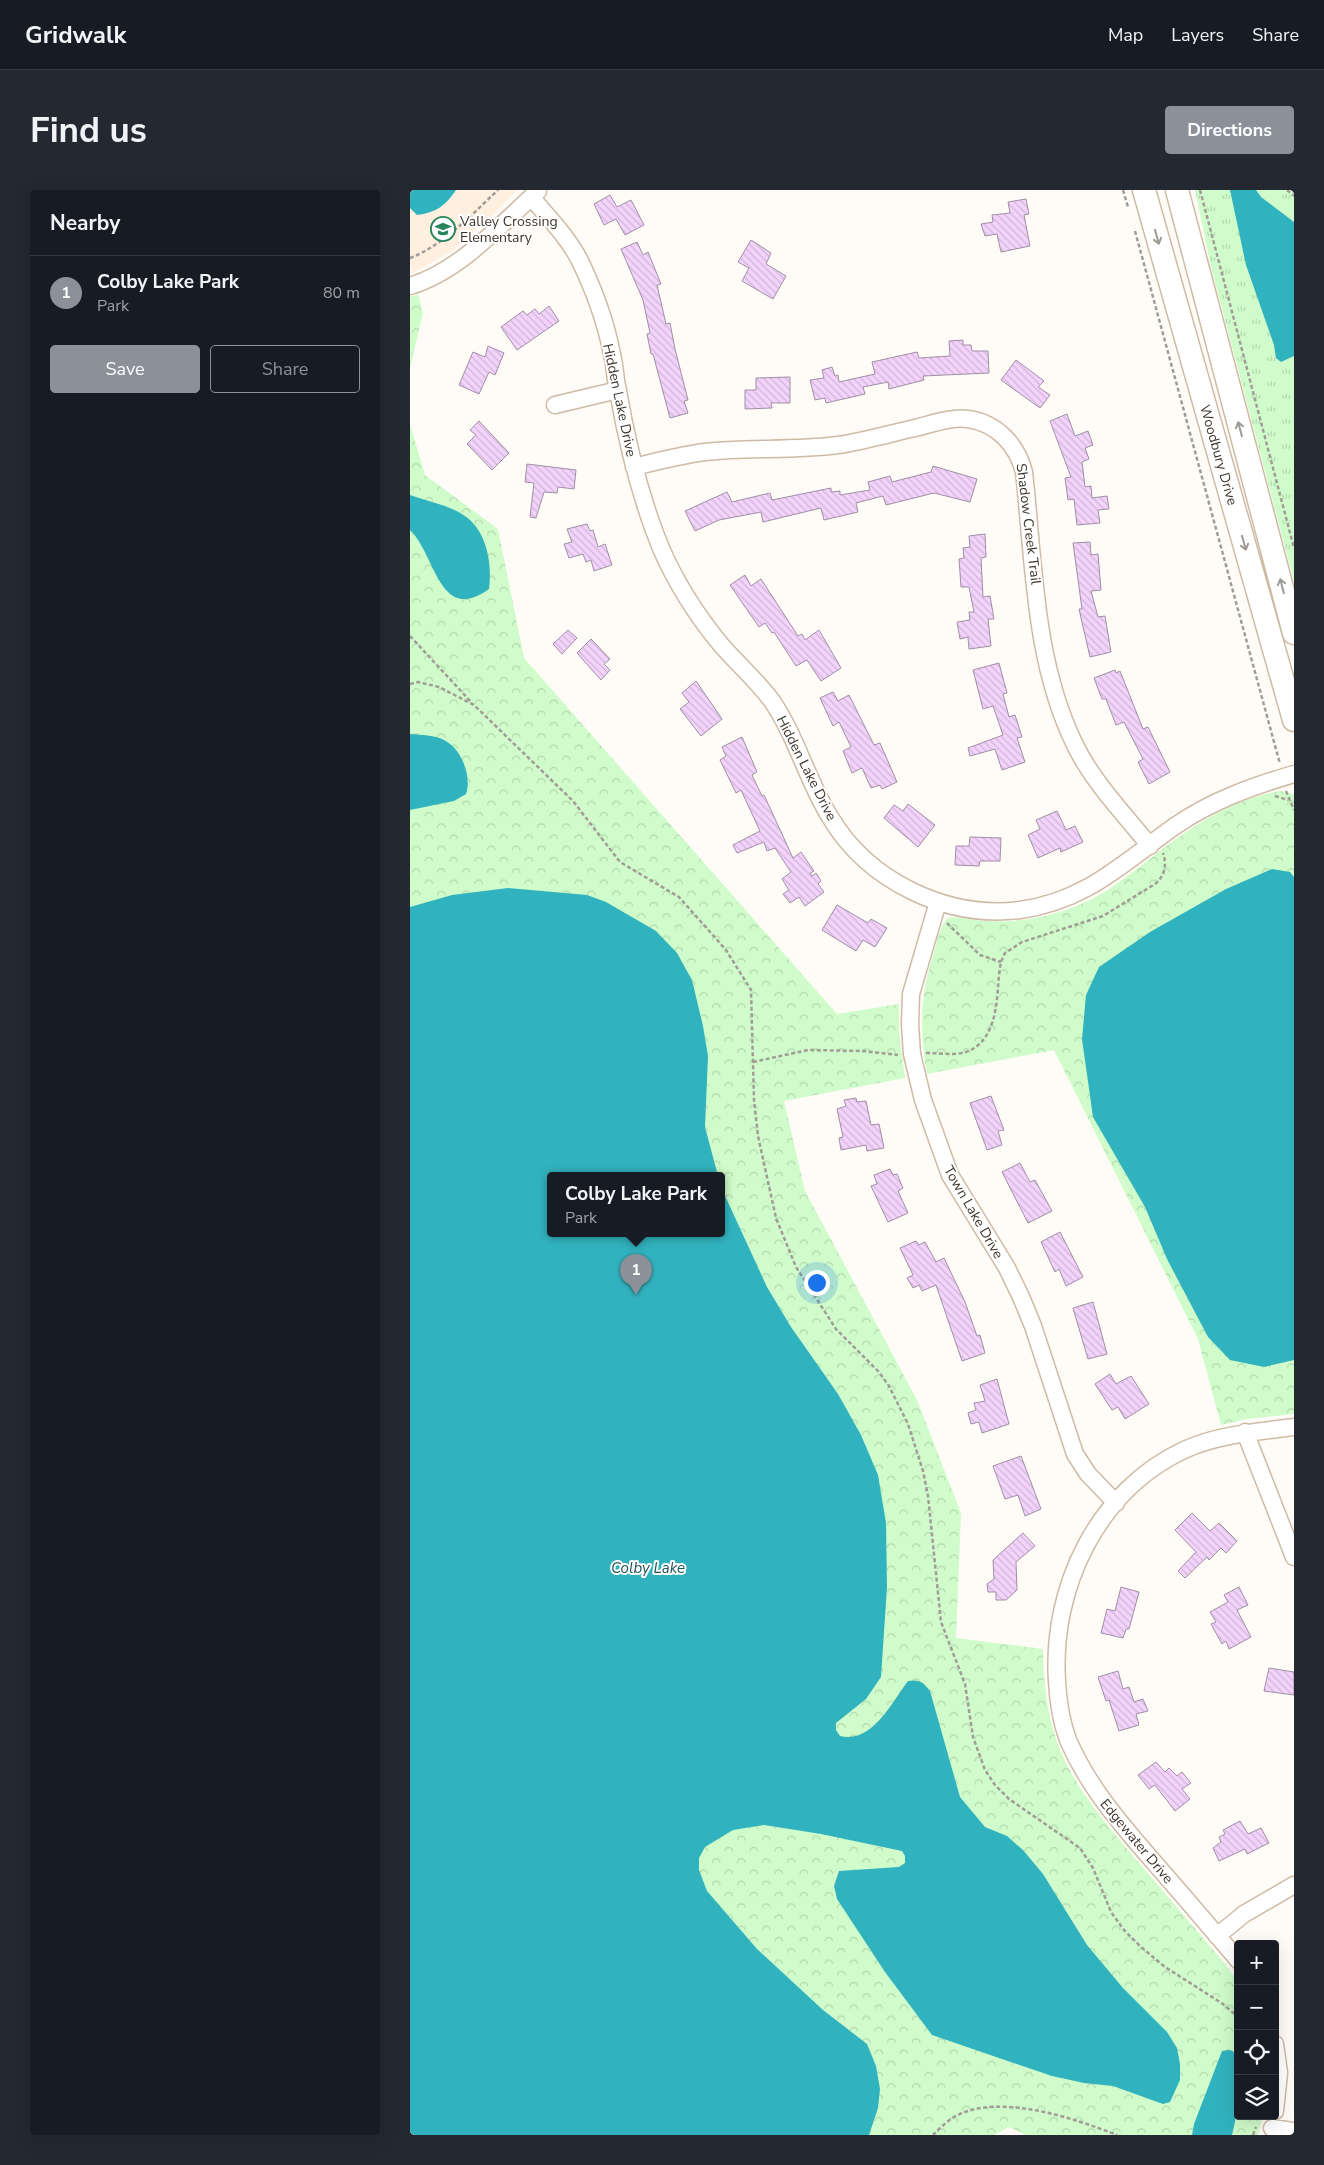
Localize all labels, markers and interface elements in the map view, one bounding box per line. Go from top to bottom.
text: Gridwalk [25,19,126,51]
text: Map [1108,23,1143,47]
text: Layers [1171,23,1224,47]
text: Share [1252,23,1299,47]
button: Directions [1165,106,1294,154]
text: Find us [30,107,147,154]
text: Nearby [50,209,120,237]
place label: Valley Crossing Elementary [459,212,558,247]
school or university icon: Valley Crossing Elementary [430,216,456,242]
one-way arrow [1153,229,1163,245]
text: Colby Lake Park [97,269,239,295]
text: 1 [61,282,71,304]
text: 80 m [323,282,360,304]
text: Park [97,295,129,317]
street label: Hidden Lake Drive [598,342,641,458]
button: Save [50,345,200,393]
button: Share [210,345,360,393]
street label: Woodbury Drive [1195,403,1242,508]
one-way arrow [1235,421,1244,437]
street label: Shadow Creek Trail [1012,462,1045,587]
one-way arrow [1240,534,1249,550]
one-way arrow [1276,579,1286,595]
street label: Hidden Lake Drive [772,713,841,824]
street label: Town Lake Drive [939,1162,1008,1262]
popup [547,1172,725,1237]
text: Colby Lake Park [565,1181,707,1207]
text: Park [565,1207,597,1229]
pin: 1 [620,1254,652,1295]
your location [804,1270,830,1296]
water label: Colby Lake [611,1558,685,1578]
street label: Edgewater Drive [1096,1795,1178,1888]
map controls [1234,1940,1279,2120]
button: + [1234,1940,1279,1985]
button: − [1234,1985,1279,2030]
button: locate [1234,2030,1279,2075]
button: layers [1234,2075,1279,2120]

